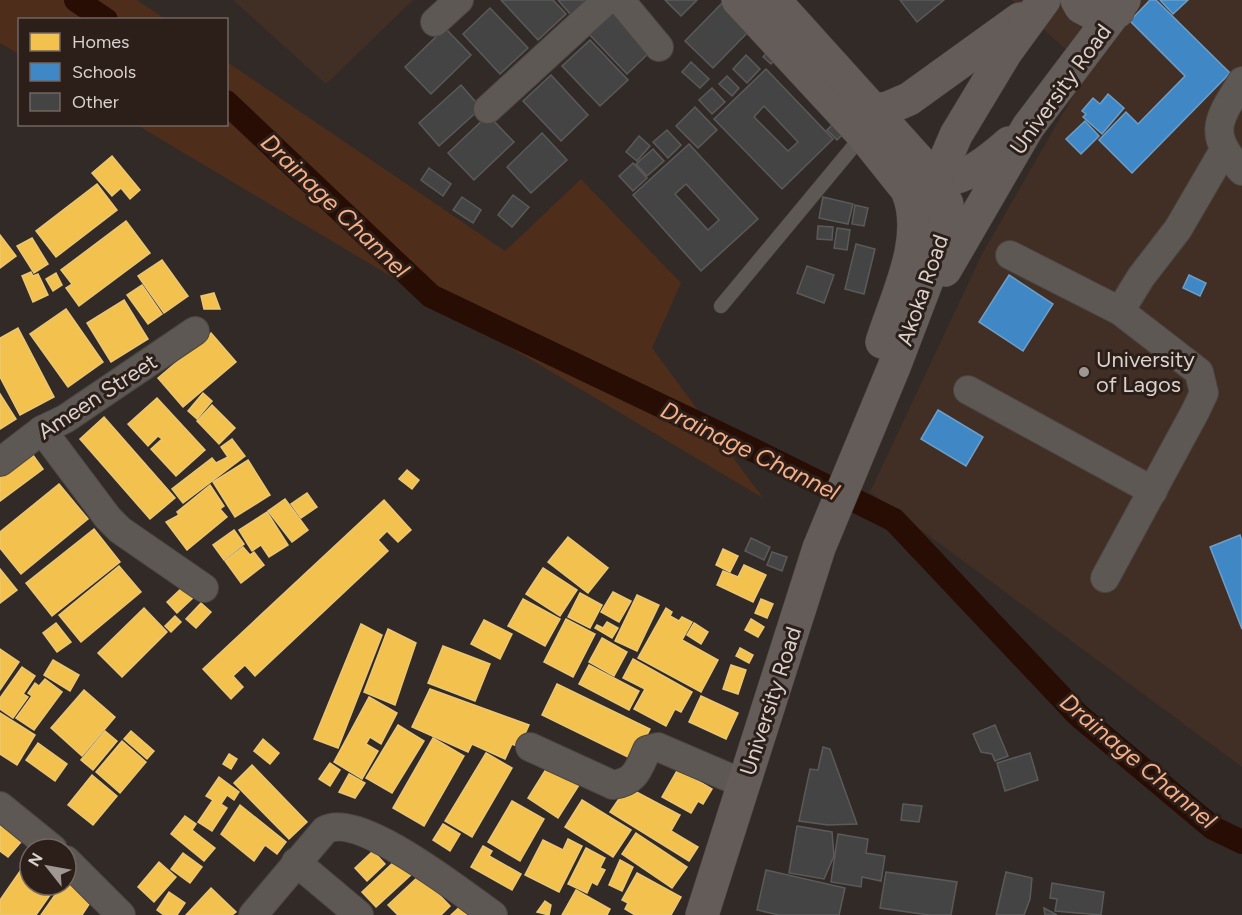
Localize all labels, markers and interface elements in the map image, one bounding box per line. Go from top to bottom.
legend [18,18,228,126]
street label: University Road [1004,19,1117,160]
text: Homes [72,31,130,53]
text: Schools [72,61,136,83]
text: Other [72,91,119,113]
water label: Drainage Channel [255,127,416,284]
street label: Akoka Road [891,231,954,349]
place label: University of Lagos [1096,346,1195,398]
street label: Ameen Street [32,348,162,445]
marker: University of Lagos [1077,365,1091,379]
water label: Drainage Channel [656,395,845,507]
street label: University Road [734,623,807,779]
water label: Drainage Channel [1054,687,1223,835]
north arrow [18,837,78,897]
text: N [24,849,47,870]

